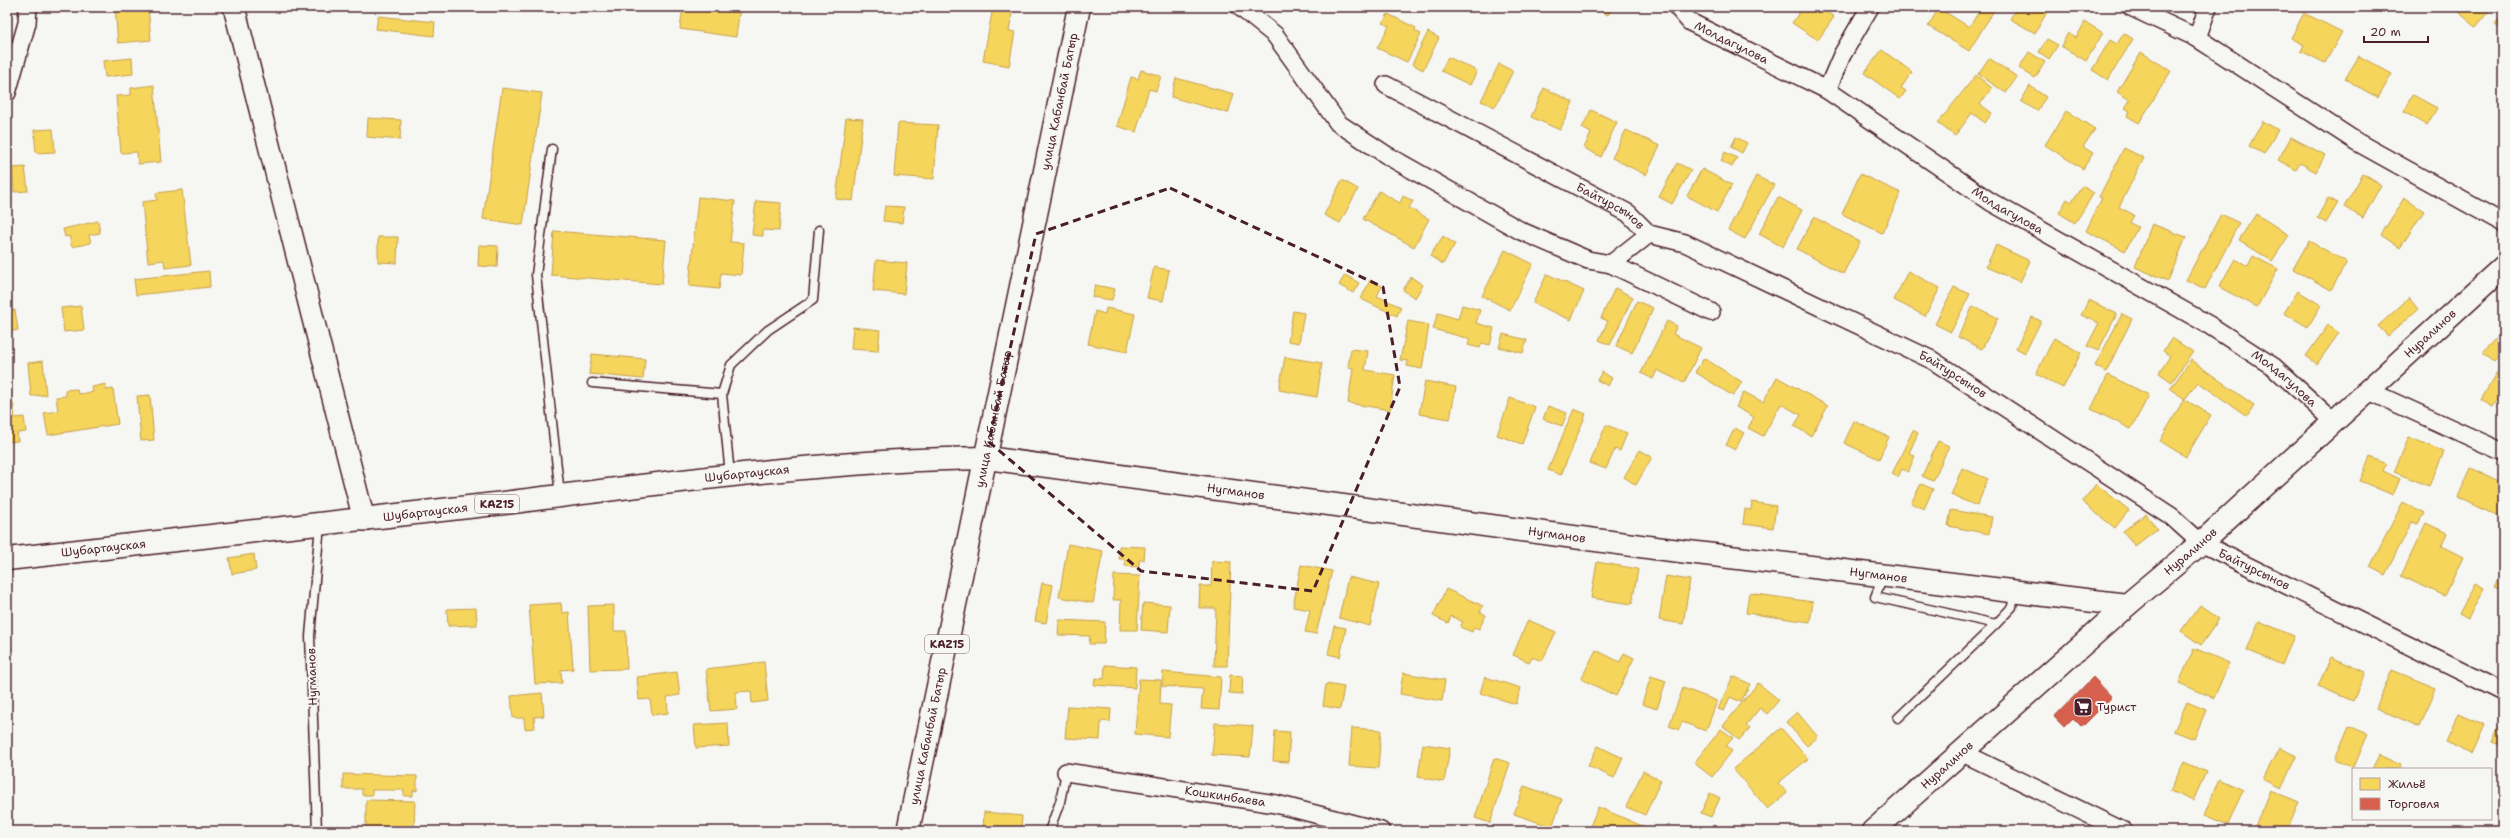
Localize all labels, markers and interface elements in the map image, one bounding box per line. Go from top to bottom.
street label: Молдагулова [1692,17,1771,68]
scale bar [2364,18,2428,44]
text: 20 m [2370,24,2401,40]
street label: улица Кабанбай Батыр [1037,31,1081,172]
street label: Байтурсынов [1573,179,1648,233]
street label: Молдагулова [1969,183,2047,238]
street label: Нуралинов [2401,306,2460,361]
street label: Байтурсынов [1916,347,1990,402]
street label: Молдагулова [2248,347,2321,411]
street label: улица Кабанбай Батыр [971,348,1016,489]
street label: Шубартауская [704,461,790,486]
street label: Нугманов [1206,480,1266,503]
road number: KAZ15 [475,495,519,513]
street label: Шубартауская [382,499,469,525]
street label: Нугманов [1527,523,1587,547]
street label: Нуралинов [2160,524,2220,579]
street label: Шубартауская [60,536,147,561]
street label: Байтурсынов [2216,545,2293,594]
street label: Нугманов [1849,564,1908,586]
road number: KAZ15 [925,635,969,653]
street label: Нугманов [303,648,321,706]
street label: улица Кабанбай Батыр [906,666,950,806]
supermarket icon: Турист [2072,696,2094,718]
place label: Турист [2097,699,2137,715]
street label: Нуралинов [1917,738,1977,793]
legend [2352,768,2492,820]
text: Жильё [2388,776,2426,792]
street label: Кошкинбаева [1184,782,1267,810]
text: Торговля [2388,796,2440,812]

